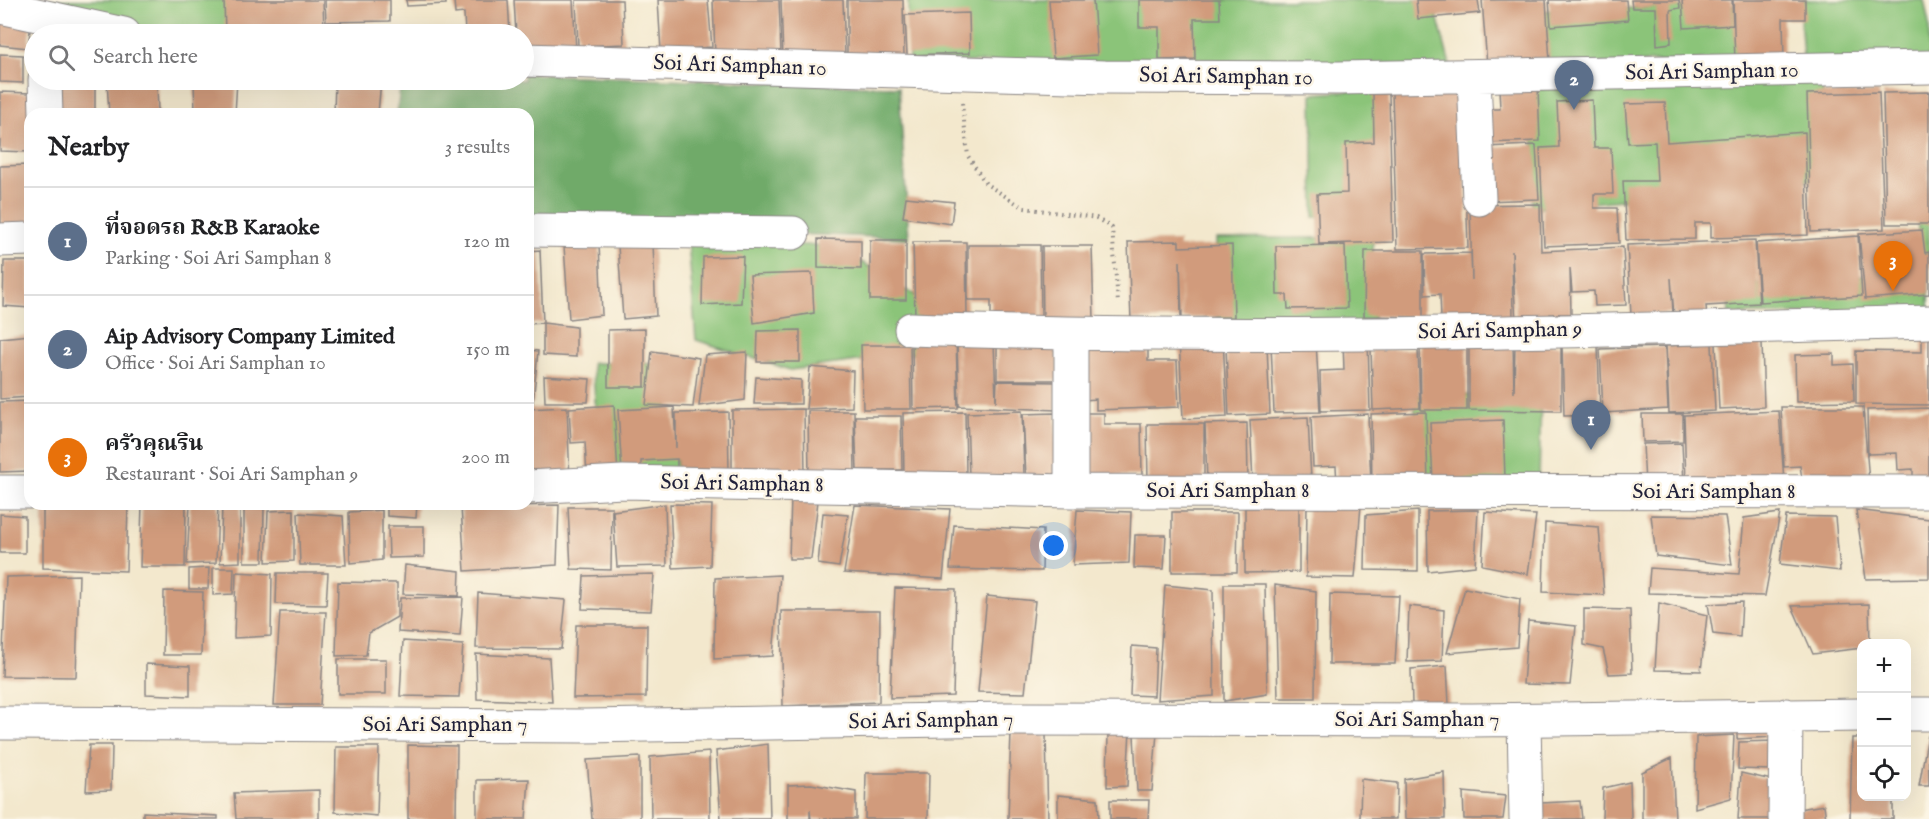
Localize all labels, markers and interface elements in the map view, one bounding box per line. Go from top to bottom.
search box [24,24,534,90]
icon: search [45,41,78,74]
text: Search here [93,43,198,71]
street label: Soi Ari Samphan 10 [653,49,827,83]
street label: Soi Ari Samphan 10 [1625,56,1799,88]
pin: 2 [1554,60,1594,110]
street label: Soi Ari Samphan 10 [1139,61,1313,93]
text: Nearby [48,131,129,164]
text: 3 results [445,135,510,160]
text: ที่จอดรถ R&B Karaoke [105,214,320,242]
text: 1 [64,229,71,254]
text: 120 m [464,229,510,254]
pin: 3 [1874,242,1912,291]
text: Parking · Soi Ari Samphan 8 [105,246,332,271]
street label: Soi Ari Samphan 9 [1418,316,1582,346]
text: Aip Advisory Company Limited [105,323,395,351]
text: 2 [63,337,72,362]
text: 150 m [466,337,510,362]
text: Office · Soi Ari Samphan 10 [105,351,326,376]
pin: 1 [1572,400,1610,450]
text: ครัวคุณริน [105,430,203,458]
text: 3 [64,445,71,470]
text: 200 m [461,445,510,470]
text: Restaurant · Soi Ari Samphan 9 [105,462,358,487]
street label: Soi Ari Samphan 8 [660,469,824,499]
street label: Soi Ari Samphan 8 [1146,477,1310,505]
street label: Soi Ari Samphan 8 [1632,478,1796,506]
your location [1039,531,1068,560]
map controls [1857,639,1911,801]
button: + [1857,639,1911,693]
button: − [1857,693,1911,747]
street label: Soi Ari Samphan 7 [848,706,1014,736]
street label: Soi Ari Samphan 7 [1335,706,1500,734]
street label: Soi Ari Samphan 7 [363,711,528,739]
button: locate [1857,747,1911,801]

